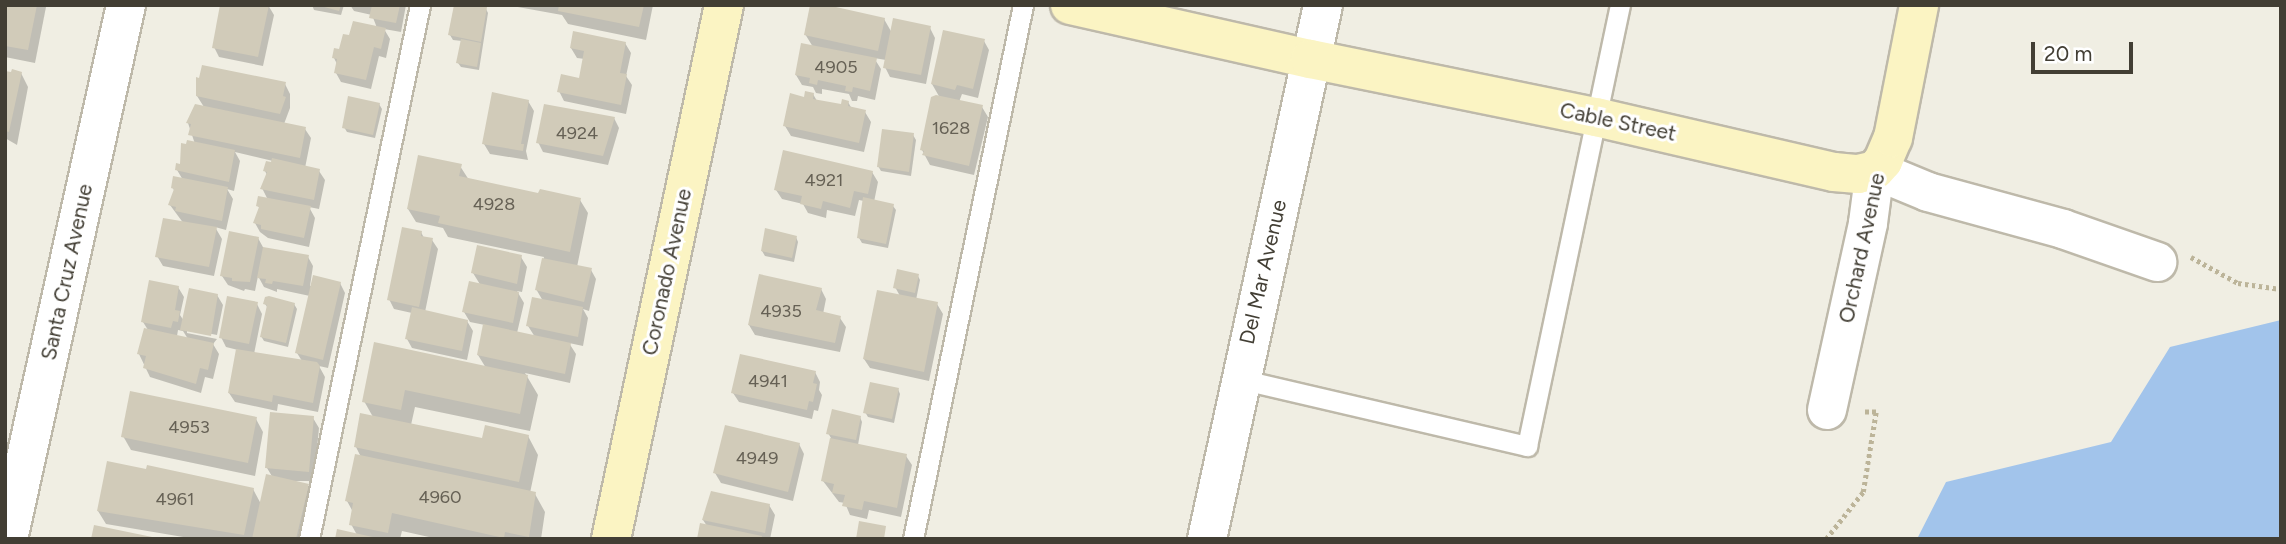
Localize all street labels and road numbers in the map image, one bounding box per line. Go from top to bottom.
street label: Cable Street [1558,97,1678,147]
street label: Orchard Avenue [1834,171,1890,325]
street label: Santa Cruz Avenue [36,182,98,362]
street label: Coronado Avenue [637,186,697,358]
street label: Del Mar Avenue [1234,197,1292,347]

